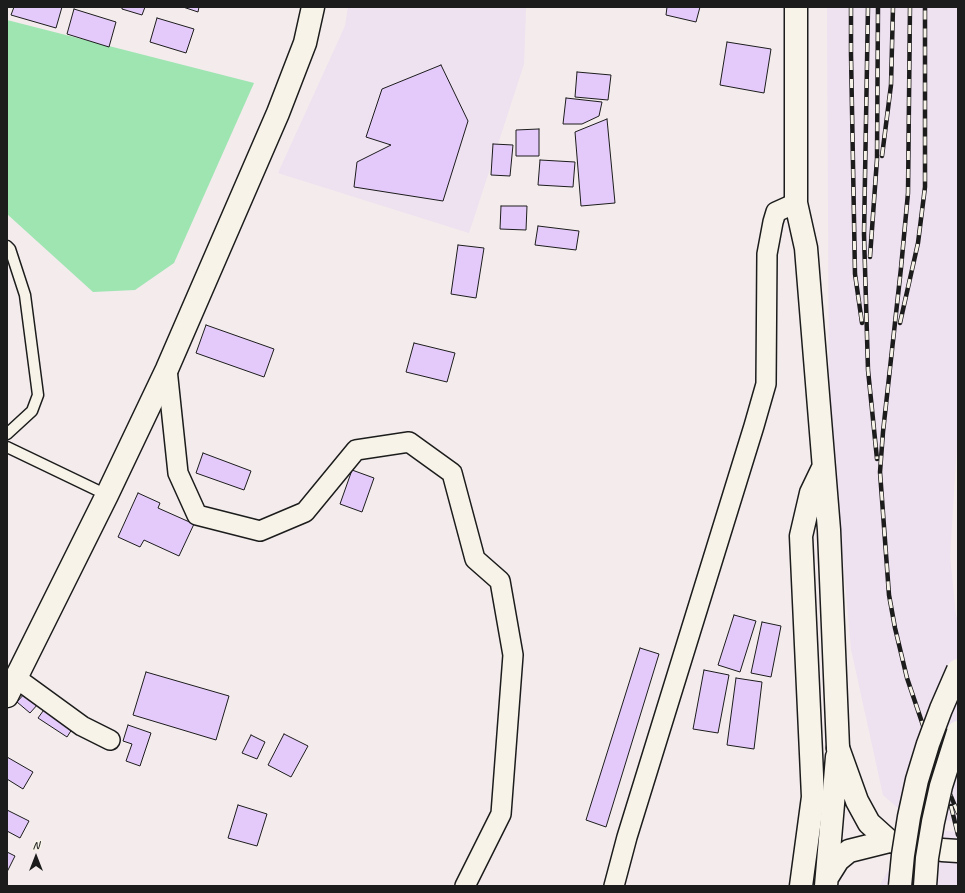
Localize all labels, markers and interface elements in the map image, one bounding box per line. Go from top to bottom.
north arrow [16,837,56,877]
text: N [33,838,39,852]

